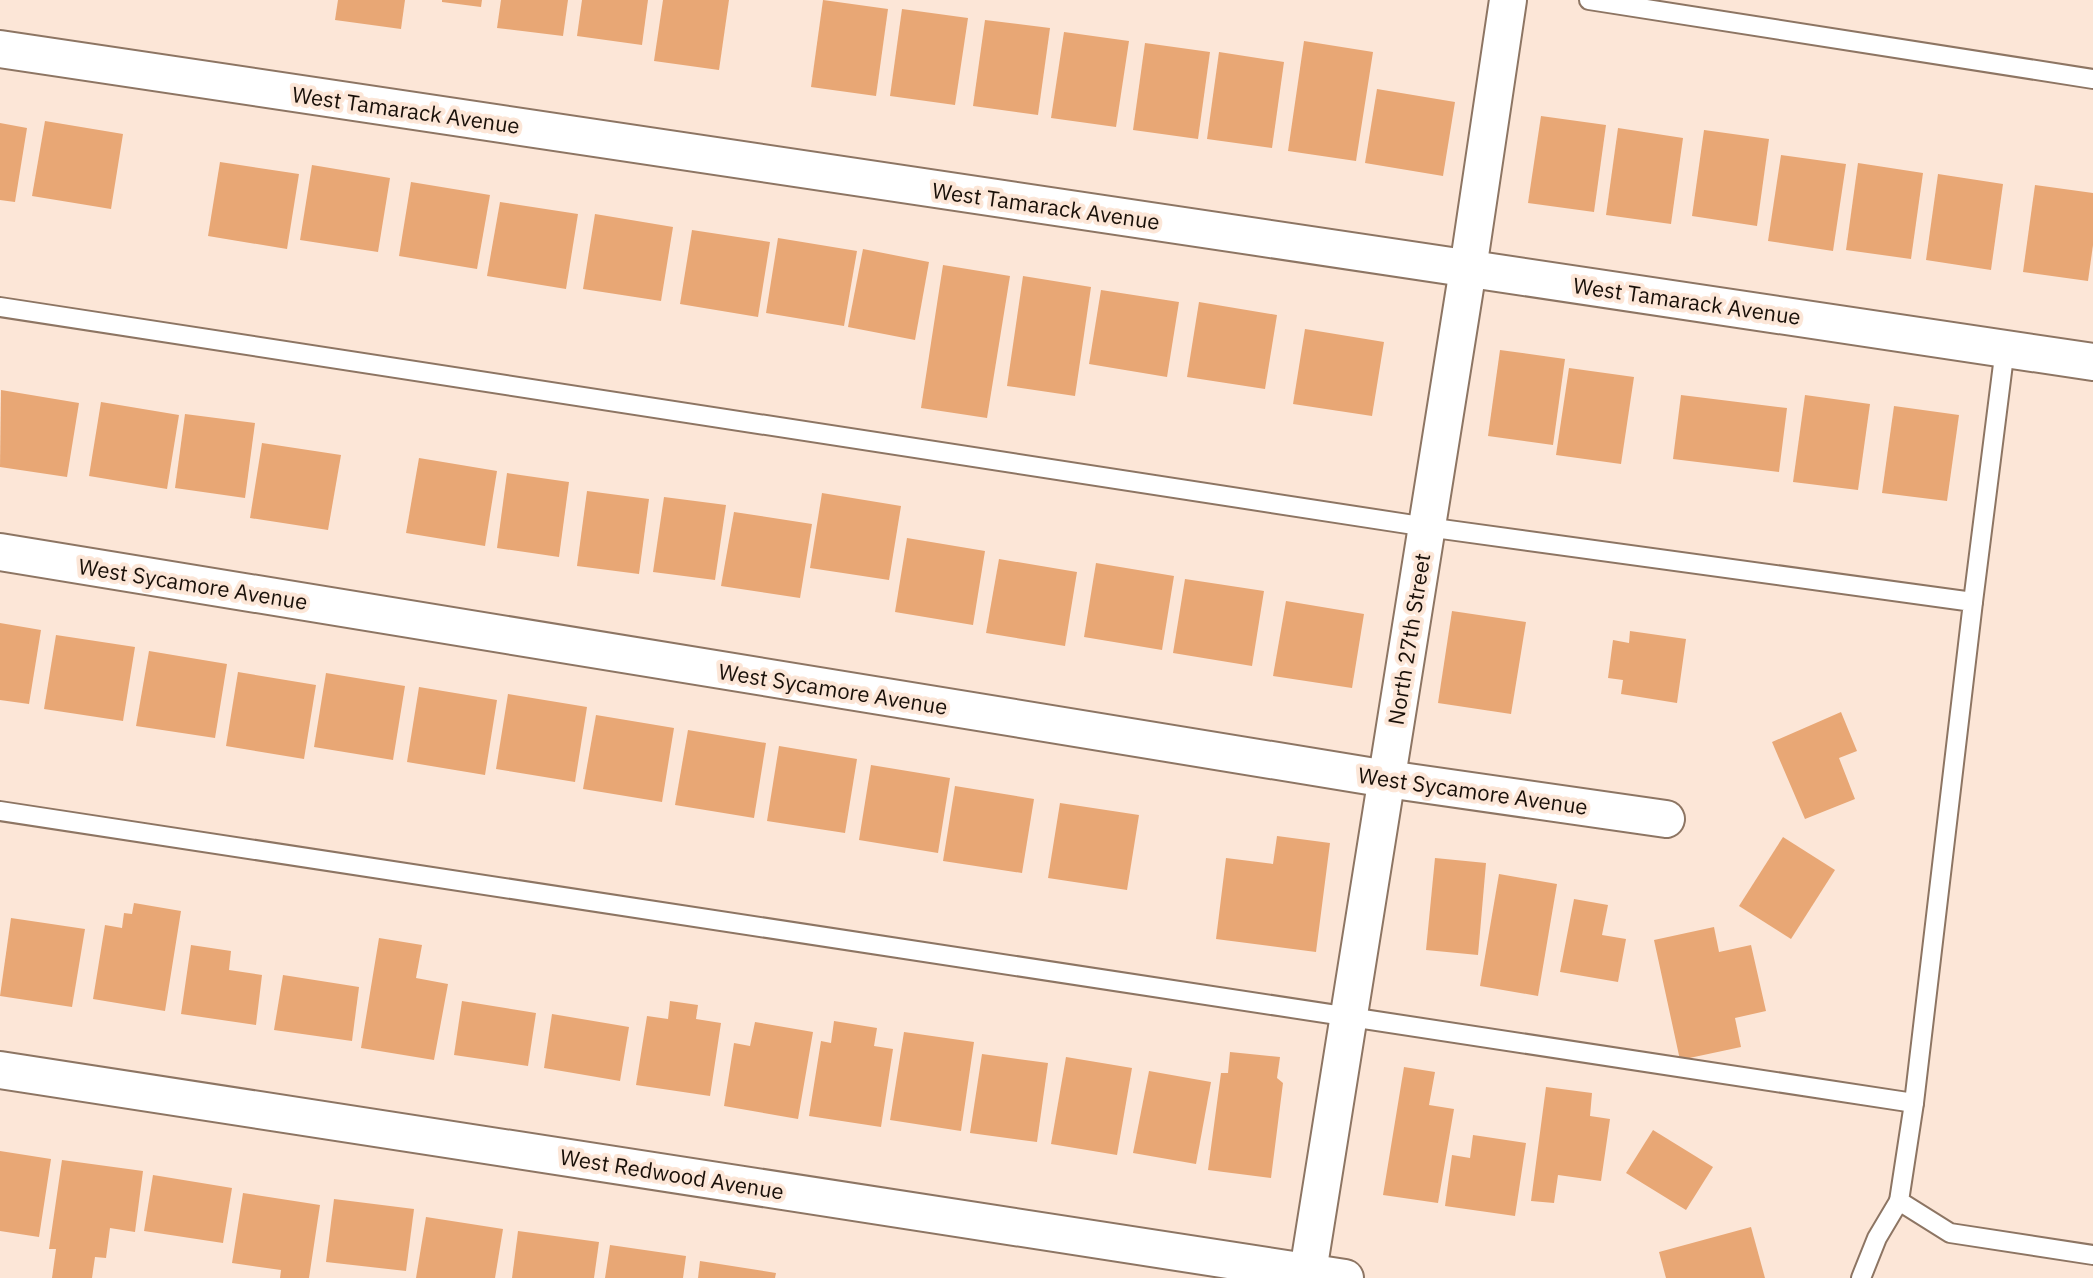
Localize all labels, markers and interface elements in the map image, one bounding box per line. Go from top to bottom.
street label: West Tamarack Avenue [290,79,522,140]
street label: West Tamarack Avenue [930,175,1162,236]
street label: West Tamarack Avenue [1571,270,1803,331]
street label: West Sycamore Avenue [76,551,310,616]
street label: North 27th Street [1381,551,1436,727]
street label: West Sycamore Avenue [716,656,950,721]
street label: West Sycamore Avenue [1356,760,1590,821]
street label: West Redwood Avenue [558,1141,786,1206]

